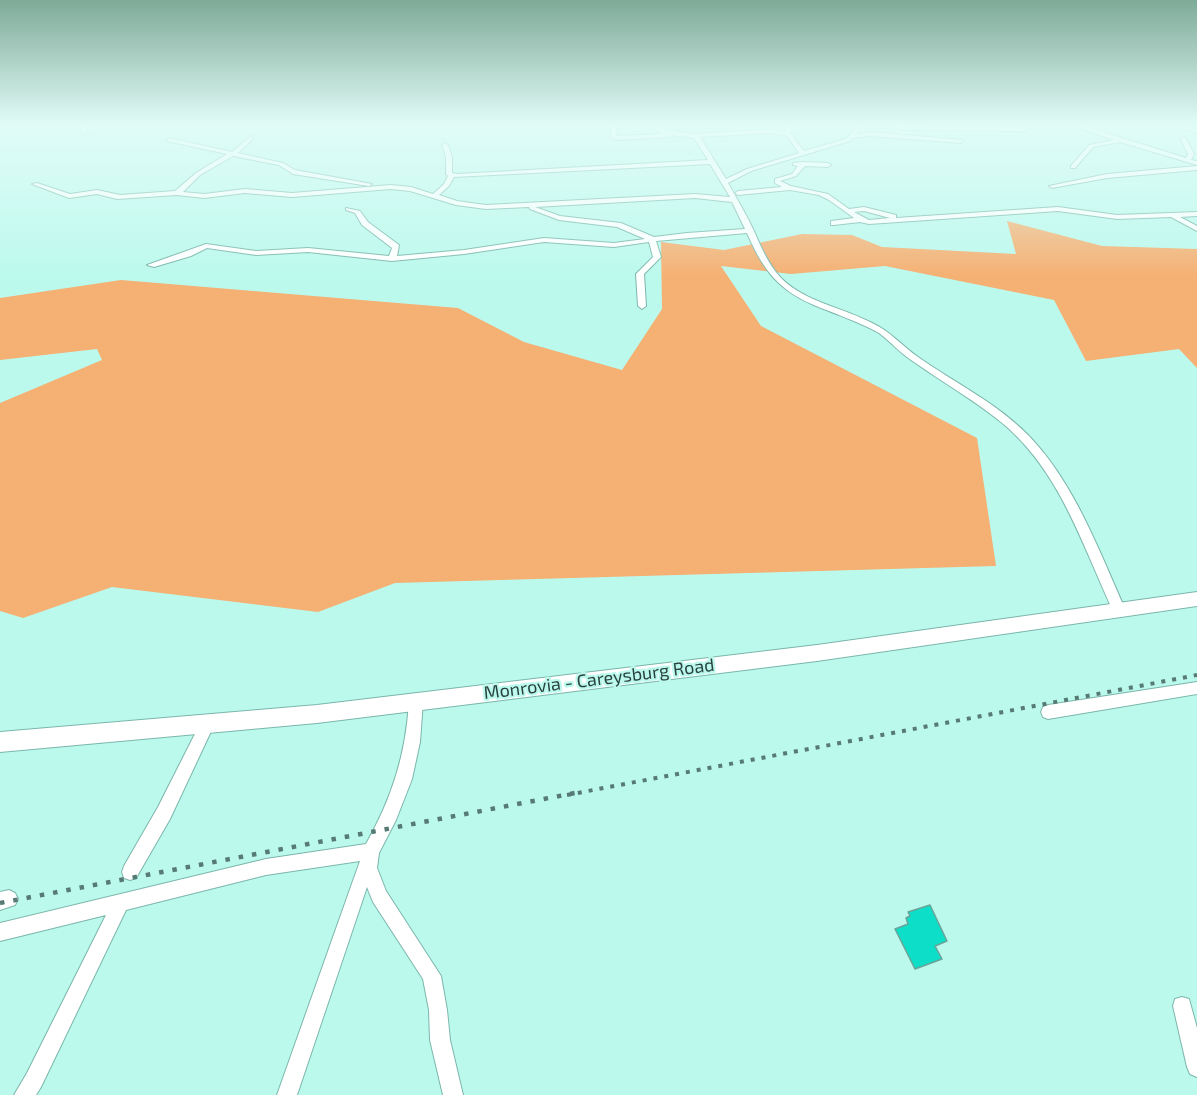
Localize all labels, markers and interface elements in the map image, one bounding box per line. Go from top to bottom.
street label: Monrovia - Careysburg Road [482,654,716,704]

